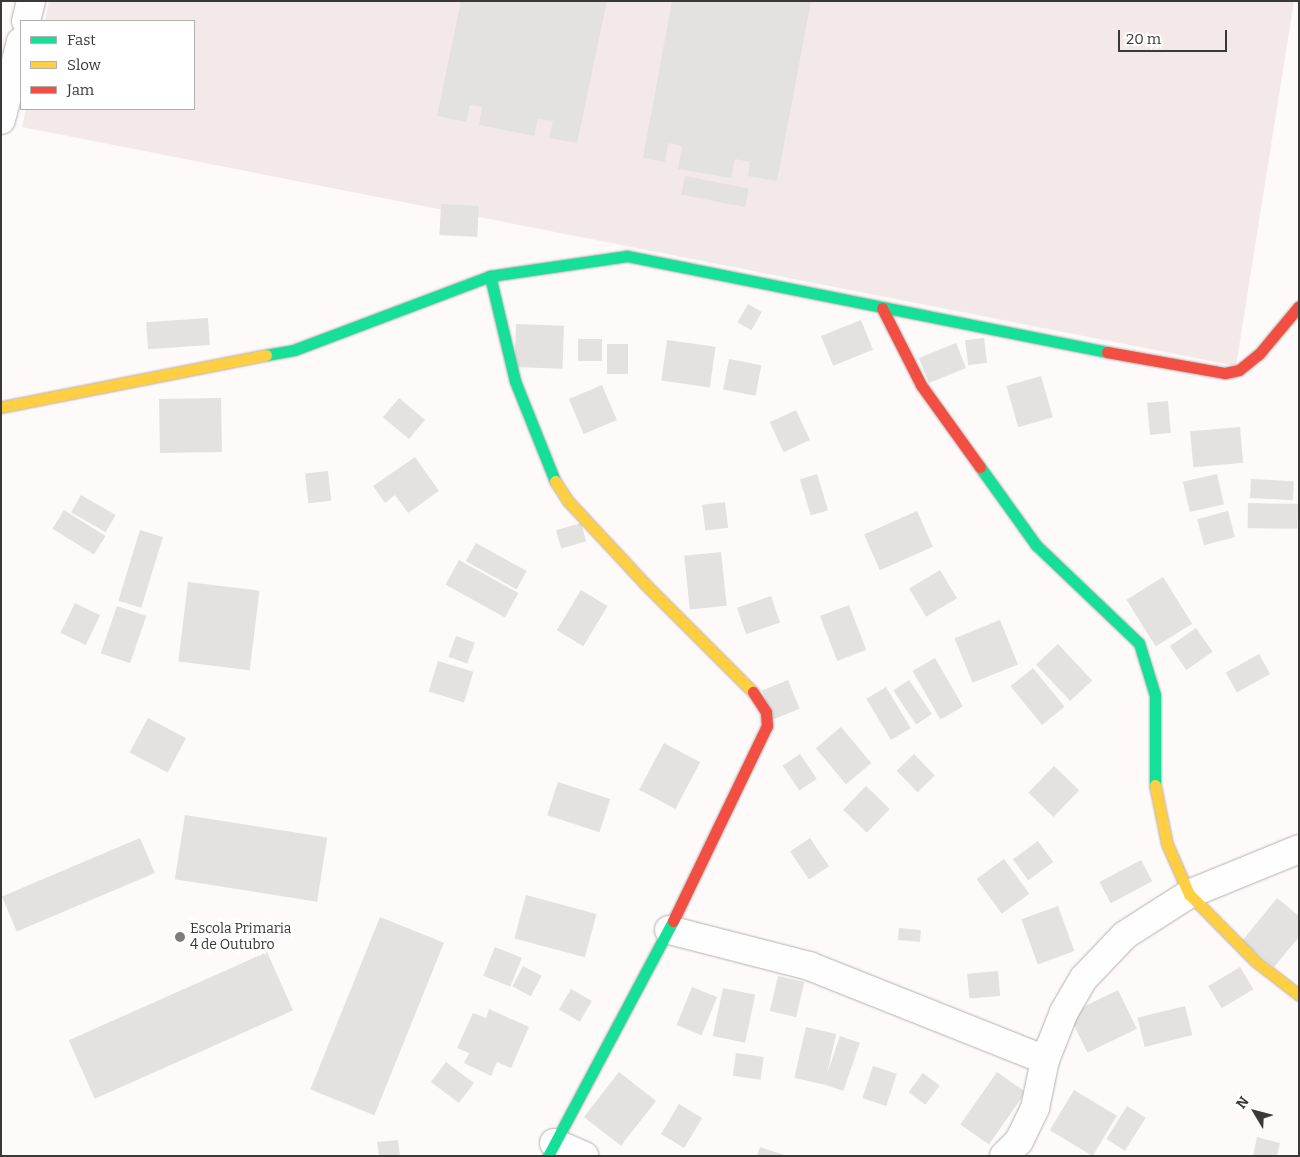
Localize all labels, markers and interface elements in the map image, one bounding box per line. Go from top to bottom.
legend [20,20,195,110]
scale bar [1120,20,1229,52]
text: 20 m [1126,30,1161,48]
text: Fast [67,31,96,49]
text: Slow [67,56,101,74]
text: Jam [67,81,94,99]
place label: Escola Primaria 4 de Outubro [190,921,291,954]
marker: Escola Primaria 4 de Outubro [174,931,186,943]
north arrow [1230,1087,1280,1137]
text: N [1233,1093,1253,1112]

